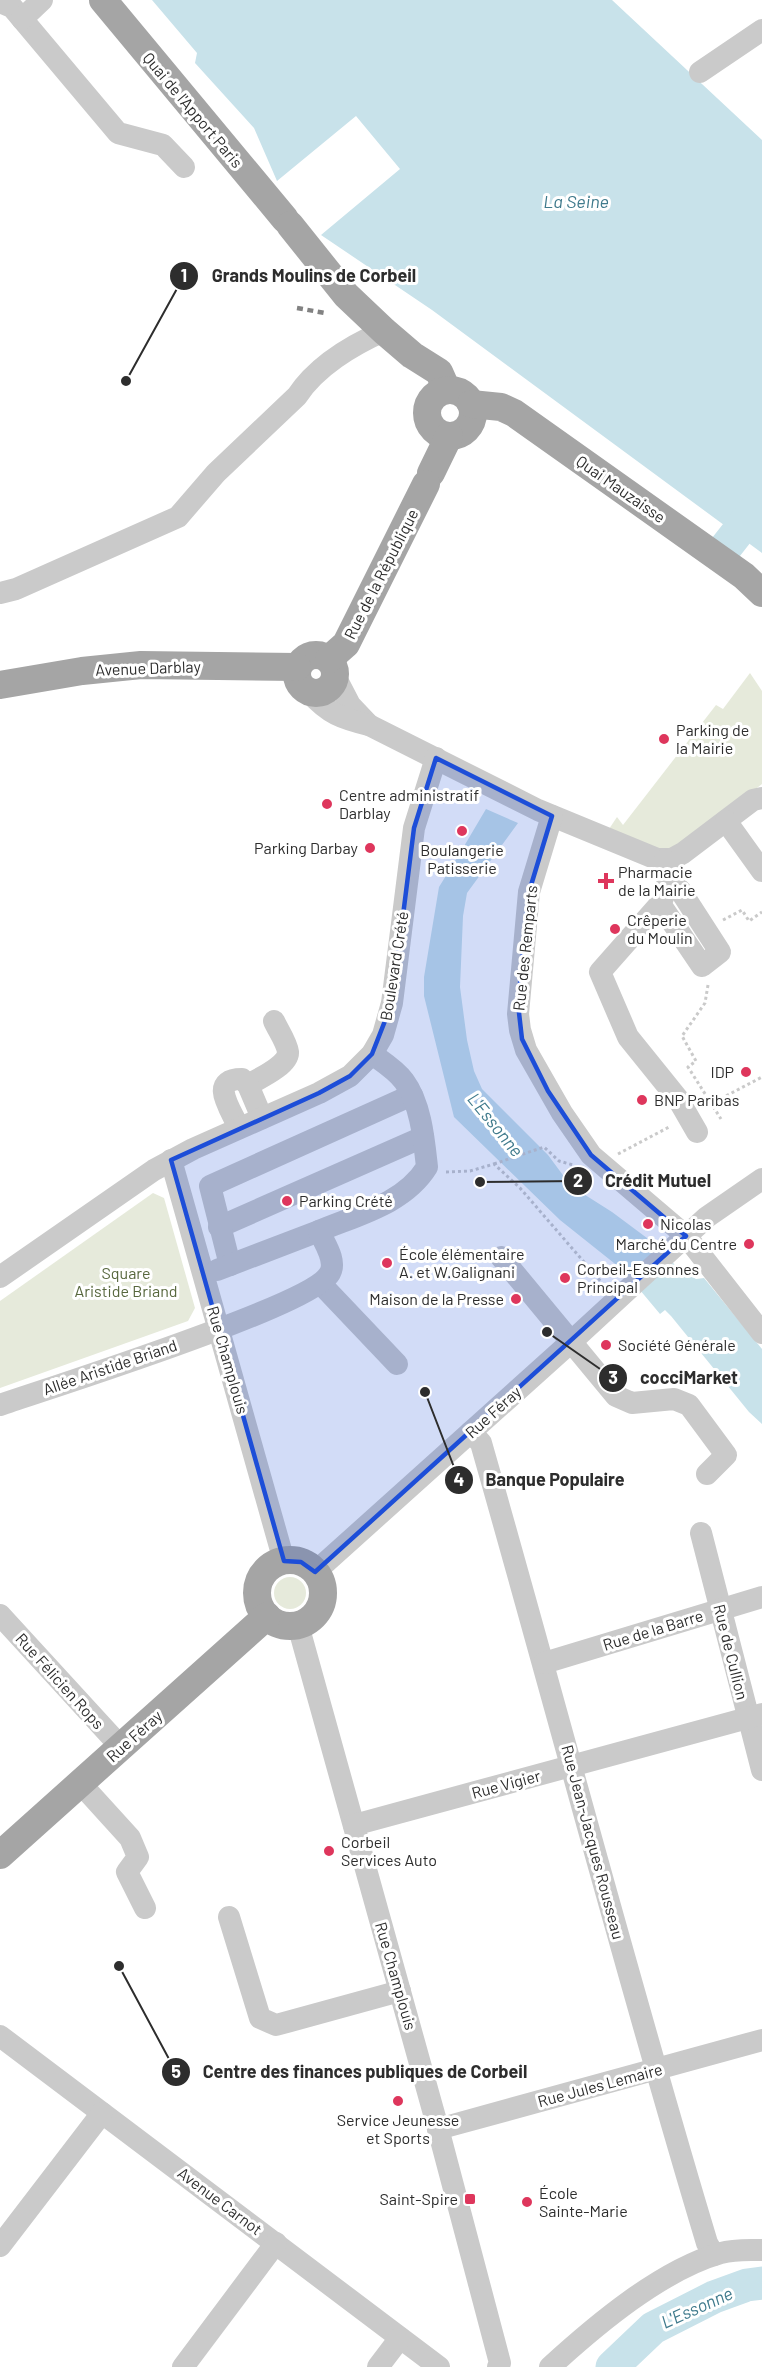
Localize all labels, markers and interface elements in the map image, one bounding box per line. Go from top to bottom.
street label: Quai de l'Apport Paris [140,48,247,171]
water label: La Seine [543,190,609,212]
callout: Grands Moulins de Corbeil [169,258,428,294]
text: 1 [181,264,187,286]
text: Grands Moulins de Corbeil [212,264,416,286]
street label: Quai Mauzaisse [573,451,670,526]
street label: Rue de la République [339,505,422,642]
street label: Avenue Darblay [95,656,202,679]
place label: Parking de la Mairie [676,720,749,757]
marker: Parking de la Mairie [657,732,671,746]
place label: Centre administratif Darblay [339,785,479,822]
marker: Centre administratif Darblay [320,797,334,811]
marker: Boulangerie Patisserie [455,824,469,838]
place label: Parking Darbay [254,838,359,857]
place label: Boulangerie Patisserie [420,840,504,877]
marker: Parking Darbay [363,841,377,855]
place label: Pharmacie de la Mairie [618,862,696,899]
marker: Pharmacie de la Mairie [599,874,613,888]
street label: Rue des Remparts [508,884,541,1012]
street label: Boulevard Crété [375,910,412,1022]
place label: Crêperie du Moulin [627,910,693,947]
marker: Crêperie du Moulin [608,922,622,936]
place label: IDP [710,1062,734,1081]
marker: IDP [739,1065,753,1079]
water label: L'Essonne [463,1088,528,1161]
place label: BNP Paribas [654,1090,739,1109]
marker: BNP Paribas [635,1093,649,1107]
callout: Crédit Mutuel [563,1163,723,1199]
text: 2 [573,1169,583,1191]
text: Crédit Mutuel [605,1169,711,1191]
place label: Parking Crété [299,1191,393,1210]
marker: Parking Crété [280,1194,294,1208]
place label: Nicolas [660,1214,711,1233]
marker: Nicolas [641,1217,655,1231]
place label: Marché du Centre [616,1234,737,1253]
marker: Marché du Centre [742,1237,756,1251]
place label: École élémentaire A. et W.Galignani [399,1244,524,1281]
marker: École élémentaire A. et W.Galignani [380,1256,394,1270]
place label: Corbeil-Essonnes Principal [577,1259,699,1296]
park label: Square Aristide Briand [74,1263,178,1300]
marker: Corbeil-Essonnes Principal [558,1271,572,1285]
place label: Maison de la Presse [369,1289,504,1308]
marker: Maison de la Presse [509,1292,523,1306]
street label: Rue Champlouis [204,1304,253,1416]
street label: Allée Aristide Briand [40,1335,179,1398]
place label: Société Générale [618,1335,736,1354]
marker: Société Générale [599,1338,613,1352]
callout: cocciMarket [598,1360,750,1396]
text: 3 [608,1366,618,1388]
text: cocciMarket [640,1366,738,1388]
street label: Rue Féray [461,1381,525,1442]
callout: Banque Populaire [444,1462,637,1498]
text: 4 [454,1468,465,1490]
text: Banque Populaire [485,1468,625,1490]
street label: Rue de Cullion [710,1602,753,1702]
street label: Rue de la Barre [600,1605,705,1654]
street label: Rue Félicien Rops [12,1629,108,1733]
street label: Rue Féray [102,1705,166,1766]
street label: Rue Jean-Jacques Rousseau [558,1743,629,1941]
street label: Rue Vigier [469,1765,543,1802]
place label: Corbeil Services Auto [341,1832,437,1869]
marker: Corbeil Services Auto [322,1844,336,1858]
street label: Rue Champlouis [372,1920,421,2032]
callout: Centre des finances publiques de Corbeil [161,2054,540,2090]
street label: Rue Jules Lemaire [535,2059,664,2110]
text: 5 [171,2060,181,2082]
text: Centre des finances publiques de Corbeil [203,2060,527,2082]
marker: Service Jeunesse et Sports [391,2094,405,2108]
place label: Service Jeunesse et Sports [337,2110,459,2147]
street label: Avenue Carnot [174,2163,266,2238]
place label: École Sainte-Marie [539,2183,628,2220]
place label: Saint-Spire [379,2189,458,2208]
marker: Saint-Spire [463,2192,477,2206]
marker: École Sainte-Marie [520,2195,534,2209]
water label: L'Essonne [657,2282,736,2333]

